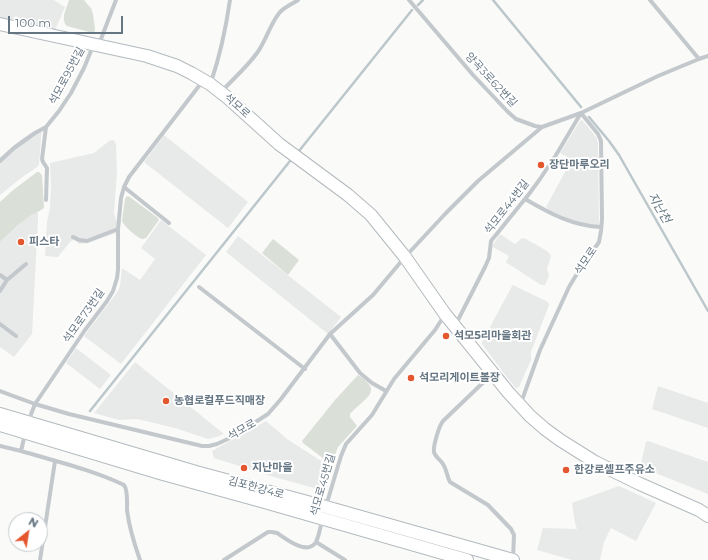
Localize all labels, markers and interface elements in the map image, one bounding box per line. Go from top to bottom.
scale bar [10,8,125,34]
text: 100 m [15,15,51,30]
street label: 석모로95번길 [46,45,88,107]
street label: 양곡3로62번길 [462,50,520,110]
street label: 석모로 [221,91,253,121]
place label: 장단마루오리 [549,158,610,172]
marker: 장단마루오리 [536,160,546,170]
street label: 석모로44번길 [482,177,532,237]
water label: 지난천 [644,190,674,226]
place label: 피스타 [29,235,59,249]
marker: 피스타 [16,237,26,247]
street label: 석모로 [572,245,600,277]
street label: 석모로73번길 [60,286,108,346]
place label: 석모5리마을회관 [454,329,531,343]
marker: 석모5리마을회관 [441,331,451,341]
place label: 석모리게이트볼장 [419,371,500,385]
marker: 석모리게이트볼장 [406,373,416,383]
place label: 농협로컬푸드직매장 [174,394,265,408]
marker: 농협로컬푸드직매장 [161,396,171,406]
street label: 석모로 [226,417,258,443]
street label: 석모로45번길 [308,452,338,518]
place label: 지난마을 [252,461,292,475]
marker: 지난마을 [239,463,249,473]
place label: 한강로셀프주유소 [574,463,655,477]
marker: 한강로셀프주유소 [561,465,571,475]
street label: 김포한강4로 [226,474,286,502]
north arrow [8,512,48,552]
text: N [26,514,41,531]

